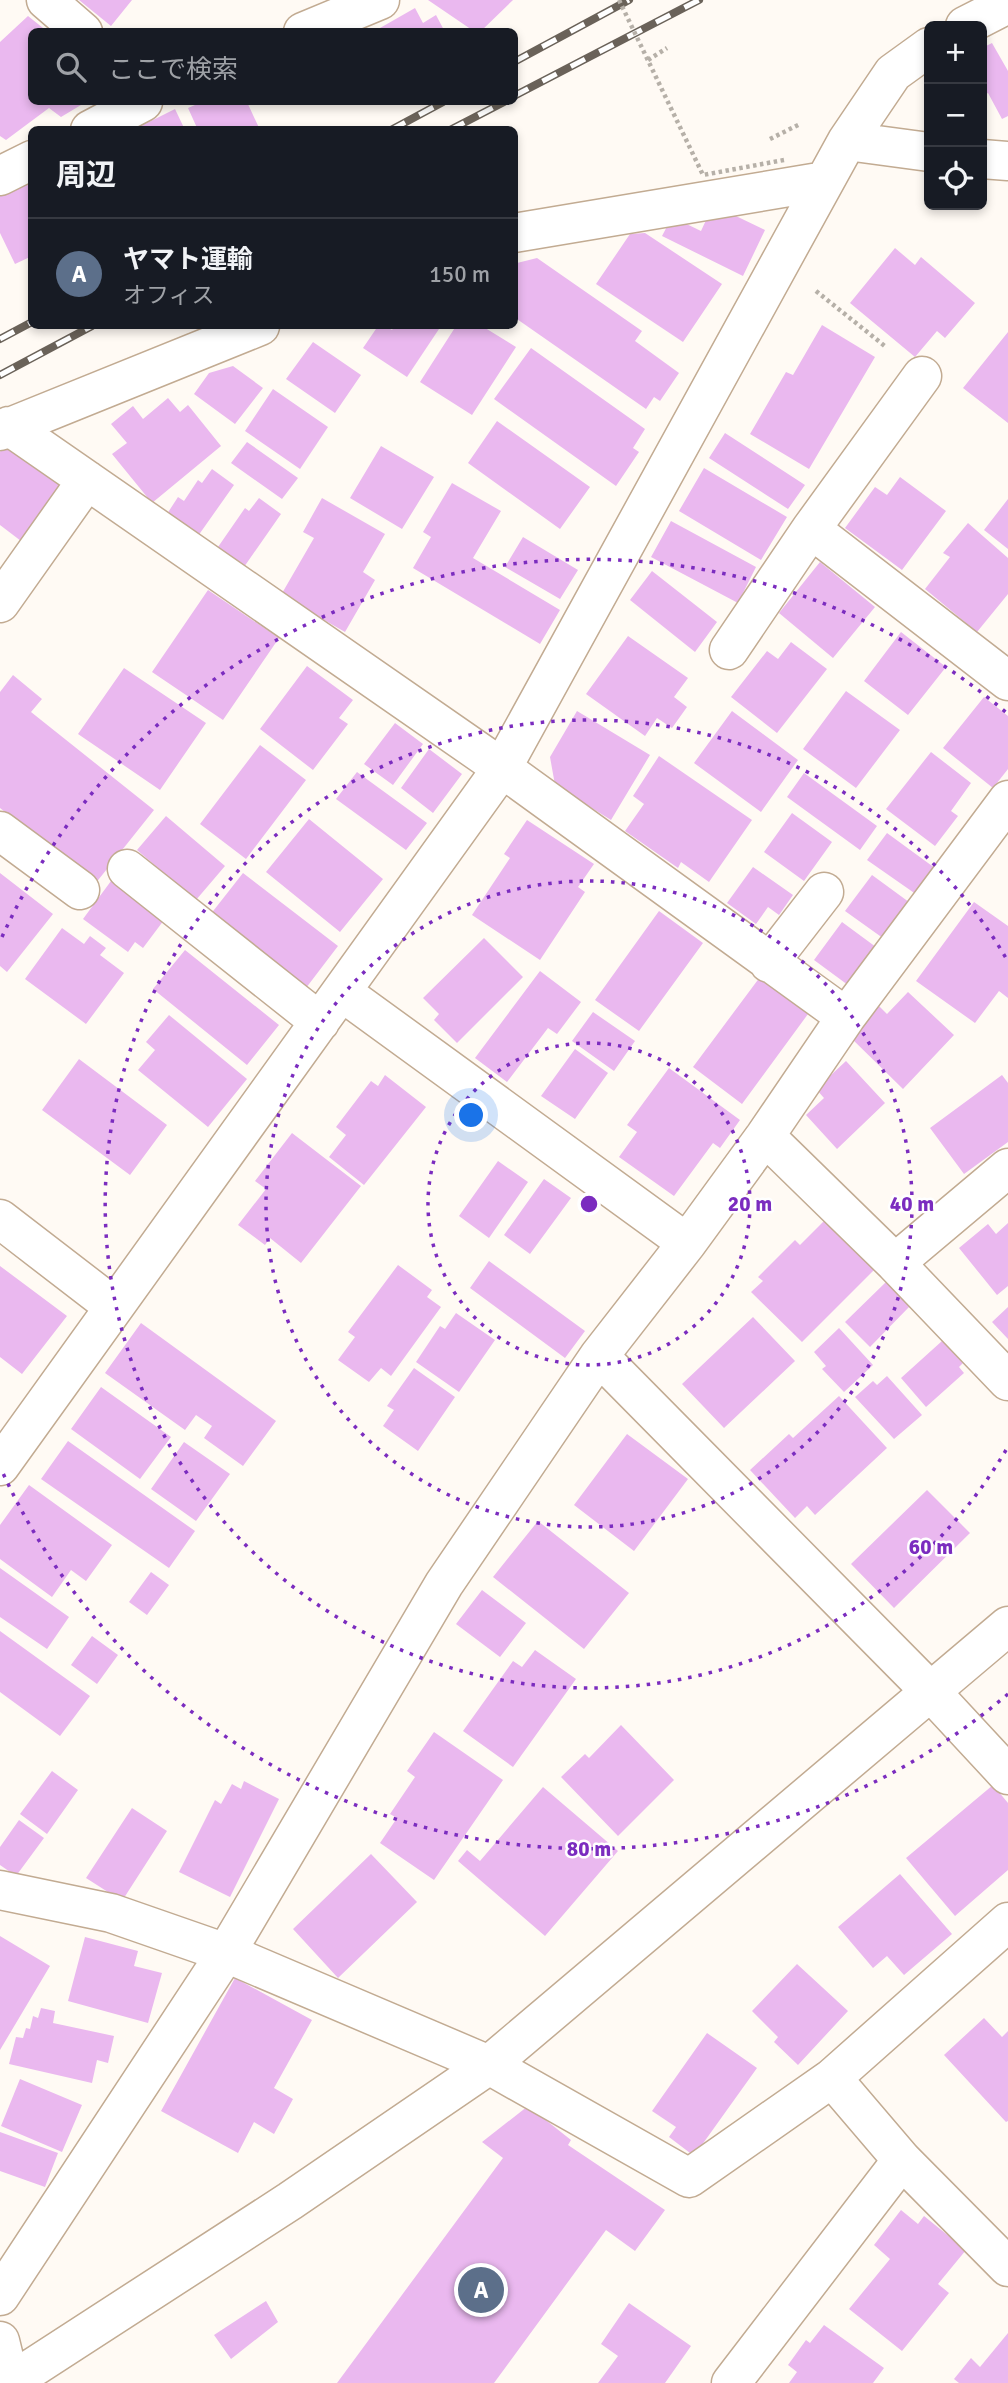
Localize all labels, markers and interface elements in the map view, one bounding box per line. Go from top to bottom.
map controls [924,21,987,210]
button: + [924,21,987,84]
search box [28,28,518,105]
icon: search [52,48,90,86]
text: ここで検索 [108,54,238,86]
button: − [924,84,987,147]
button: locate [924,147,987,210]
text: 周辺 [56,157,116,194]
text: ヤマト運輸 [123,244,253,276]
text: A [72,260,86,289]
text: 150 m [429,260,490,289]
text: オフィス [123,281,215,310]
your location [454,1098,488,1132]
text: 20 m [728,1191,772,1217]
text: 40 m [890,1191,934,1217]
centre of rings [577,1192,601,1216]
text: 60 m [909,1534,953,1560]
text: 80 m [567,1836,611,1862]
pin: A [458,2264,504,2316]

